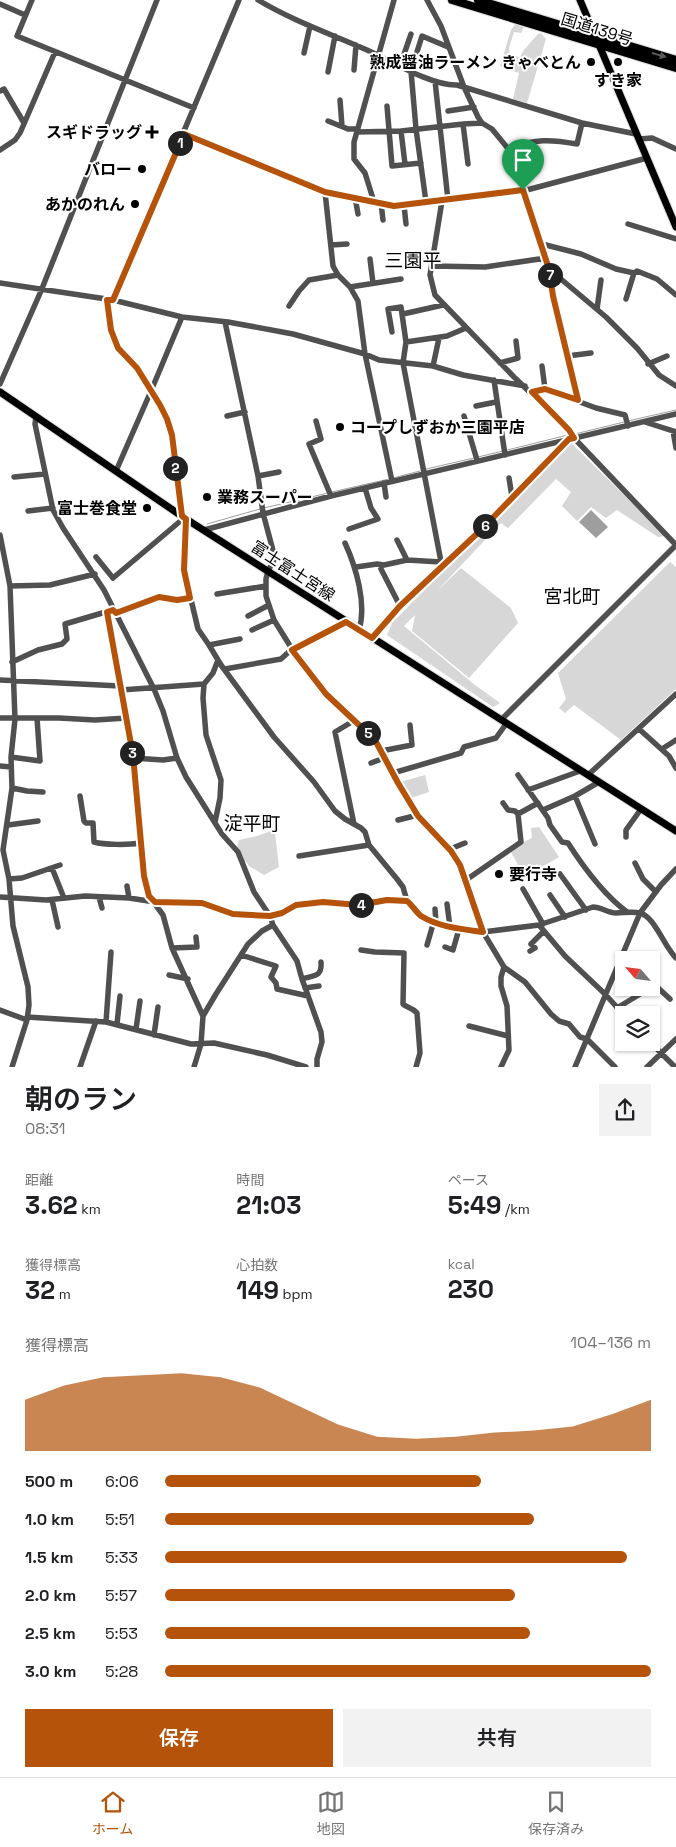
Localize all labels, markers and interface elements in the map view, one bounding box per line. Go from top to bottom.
street label: 国道139号 [558,8,636,50]
one-way arrow [651,51,666,59]
place label: 熟成醤油ラーメン きゃべとん [370,52,581,73]
marker: 熟成醤油ラーメン きゃべとん [585,56,597,68]
marker: すき家 [612,56,624,68]
place label: すき家 [594,70,642,91]
place label: スギドラッグ [46,122,142,143]
marker: スギドラッグ [146,126,158,138]
pin: 1 [168,130,192,156]
text: 1 [177,134,184,152]
pin [502,139,544,190]
icon: arrive [509,146,537,174]
place label: バロー [84,159,132,180]
marker: バロー [136,163,148,175]
place label: あかのれん [45,194,125,215]
marker: あかのれん [129,198,141,210]
district label: 三園平 [384,248,442,273]
pin: 7 [538,262,562,288]
text: 7 [547,266,554,284]
place label: コープしずおか三園平店 [350,417,525,438]
marker: コープしずおか三園平店 [334,421,346,433]
pin: 2 [162,456,188,480]
text: 2 [171,459,180,477]
place label: 業務スーパー [217,487,313,508]
marker: 業務スーパー [201,491,213,503]
place label: 富士巻食堂 [57,498,137,519]
marker: 富士巻食堂 [141,502,153,514]
pin: 6 [472,514,498,538]
text: 6 [481,517,490,535]
street label: 富士富士宮線 [247,536,339,606]
district label: 宮北町 [543,584,601,609]
pin: 5 [356,720,380,746]
text: 5 [364,724,373,742]
pin: 3 [120,740,144,766]
text: 3 [128,744,137,762]
district label: 淀平町 [223,811,281,836]
place label: 要行寺 [509,864,557,885]
marker: 要行寺 [493,868,505,880]
pin: 4 [348,892,374,918]
text: 4 [357,896,366,914]
north arrow [615,951,660,996]
map controls [615,951,660,1051]
button: layers [615,1006,660,1051]
text: 朝のラン [25,1081,137,1117]
button: share [599,1084,651,1136]
text: 08:31 [25,1118,65,1139]
text: 距離 [25,1171,53,1189]
text: 時間 [236,1171,264,1189]
text: ペース [448,1171,489,1189]
text: 3.62 [25,1189,78,1221]
text: 21:03 [236,1189,301,1221]
text: 5:49 [448,1189,501,1221]
text: km [78,1200,101,1218]
text: /km [501,1200,530,1218]
text: kcal [448,1255,475,1273]
text: 獲得標高 [25,1256,81,1274]
text: 心拍数 [236,1256,278,1274]
text: 230 [448,1273,494,1305]
text: 32 [25,1274,55,1306]
text: 149 [236,1274,279,1306]
text: m [55,1285,71,1303]
text: bpm [279,1285,313,1303]
text: 104–136 m [570,1332,651,1353]
text: 獲得標高 [25,1335,89,1356]
text: 500 m [25,1471,73,1492]
text: 6:06 [105,1471,139,1492]
text: 1.0 km [25,1509,74,1530]
text: 5:51 [105,1509,135,1530]
text: 1.5 km [25,1547,73,1568]
text: 5:33 [105,1547,138,1568]
text: 2.0 km [25,1585,76,1606]
text: 5:57 [105,1585,137,1606]
text: 2.5 km [25,1623,76,1644]
text: 5:53 [105,1623,138,1644]
text: 3.0 km [25,1661,76,1682]
text: 5:28 [105,1661,138,1682]
button: 保存 [25,1709,333,1767]
button: 共有 [343,1709,651,1767]
tab: ホーム [92,1788,133,1838]
tab: 地図 [317,1788,345,1838]
tab: 保存済み [528,1788,584,1838]

